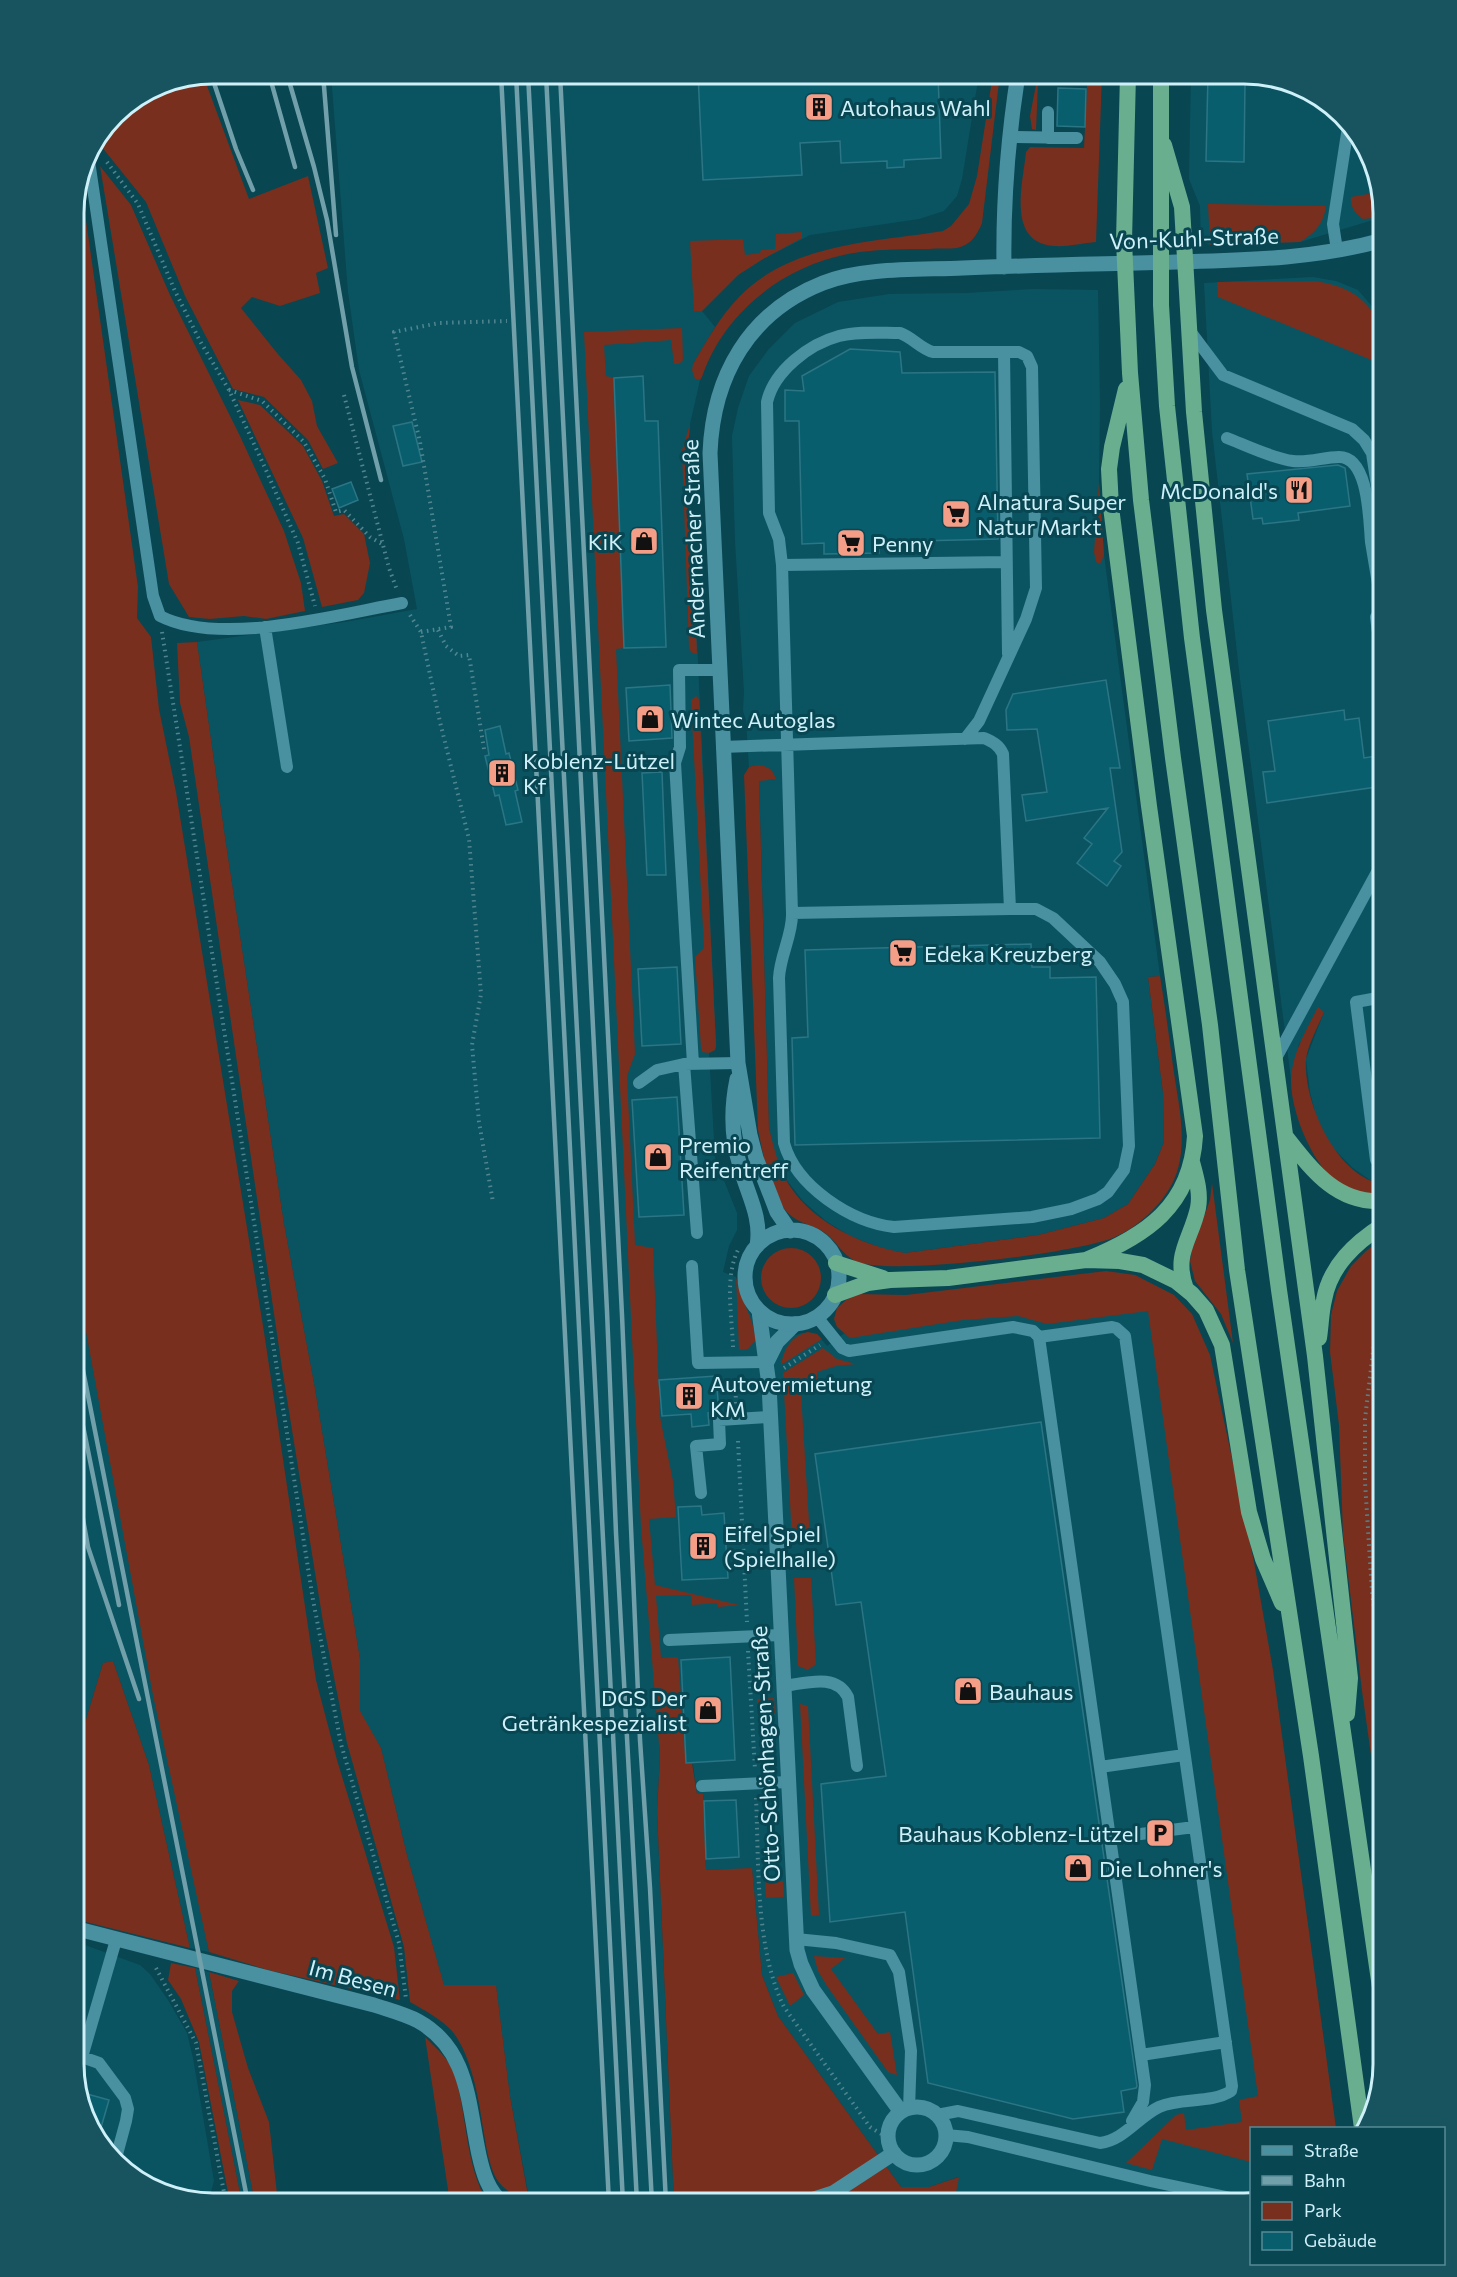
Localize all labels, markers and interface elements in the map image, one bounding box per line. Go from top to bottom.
building icon: Autohaus Wahl [803,91,835,123]
place label: Autohaus Wahl [840,94,991,121]
street label: Von-Kuhl-Straße [1109,222,1279,254]
street label: Andernacher Straße [676,439,710,639]
restaurant icon: McDonald's [1283,474,1315,506]
place label: McDonald's [1160,477,1278,504]
place label: Alnatura Super Natur Markt [977,488,1126,540]
supermarket icon: Alnatura Super Natur Markt [940,498,972,530]
shop icon: KiK [628,525,660,557]
supermarket icon: Penny [835,527,867,559]
place label: KiK [588,528,623,555]
place label: Penny [872,530,933,557]
shop icon: Wintec Autoglas [634,703,666,735]
place label: Wintec Autoglas [671,706,836,733]
place label: Koblenz-Lützel Kf [523,747,675,799]
building icon: Koblenz-Lützel Kf [486,757,518,789]
supermarket icon: Edeka Kreuzberg [887,937,919,969]
place label: Edeka Kreuzberg [924,940,1092,967]
place label: Premio Reifentreff [679,1131,789,1183]
shop icon: Premio Reifentreff [642,1141,674,1173]
place label: Autovermietung KM [710,1370,872,1422]
building icon: Autovermietung KM [673,1380,705,1412]
place label: Eifel Spiel (Spielhalle) [724,1520,836,1572]
building icon: Eifel Spiel (Spielhalle) [687,1530,719,1562]
street label: Otto-Schönhagen-Straße [745,1625,785,1883]
shop icon: Bauhaus [952,1675,984,1707]
place label: Bauhaus [989,1678,1073,1705]
place label: DGS Der Getränkespezialist [502,1684,687,1736]
shop icon: DGS Der Getränkespezialist [692,1694,724,1726]
parking icon: Bauhaus Koblenz-Lützel [1144,1817,1176,1849]
place label: Bauhaus Koblenz-Lützel [898,1820,1139,1847]
shop icon: Die Lohner's [1062,1852,1094,1884]
place label: Die Lohner's [1099,1855,1222,1882]
street label: Im Besen [306,1953,400,2003]
legend [1250,2127,1445,2265]
text: Straße [1304,2139,1359,2161]
text: Bahn [1304,2169,1346,2191]
text: Park [1304,2199,1342,2221]
text: Gebäude [1304,2229,1377,2251]

